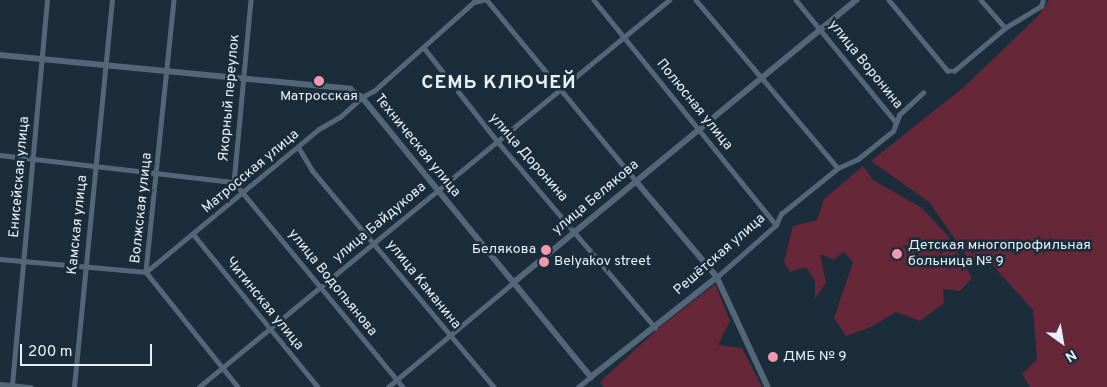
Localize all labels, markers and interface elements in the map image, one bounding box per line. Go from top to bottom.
street label: улица Воронина [824,17,906,113]
street label: Якорный переулок [216,34,244,162]
street label: Полюсная улица [652,56,736,154]
district label: СЕМЬ КЛЮЧЕЙ [420,73,578,95]
marker: Матросская [313,75,325,87]
place label: Матросская [280,89,358,105]
street label: Техническая улица [370,91,464,201]
street label: улица Доронина [485,110,571,206]
street label: Енисейская улица [6,116,34,238]
street label: Матросская улица [199,126,303,218]
street label: Волжская улица [128,152,156,264]
street label: улица Белякова [549,157,643,239]
street label: Камская улица [64,174,92,276]
street label: улица Байдукова [330,179,430,267]
street label: Решётская улица [671,211,769,299]
street label: улица Водопьянова [284,226,380,340]
street label: улица Каманина [382,237,464,333]
place label: Детская многопрофильная больница № 9 [908,238,1091,270]
place label: Белякова [472,242,536,258]
marker: Белякова [540,244,552,256]
marker: Детская многопрофильная больница № 9 [890,247,904,261]
street label: Читинская улица [221,254,307,354]
place label: Belyakov street [554,254,651,270]
marker: Belyakov street [538,256,550,268]
north arrow [1037,317,1087,367]
scale bar [22,334,155,366]
text: 200 m [28,343,73,362]
text: N [1061,345,1079,365]
place label: ДМБ № 9 [783,349,847,365]
marker: ДМБ № 9 [767,351,779,363]

